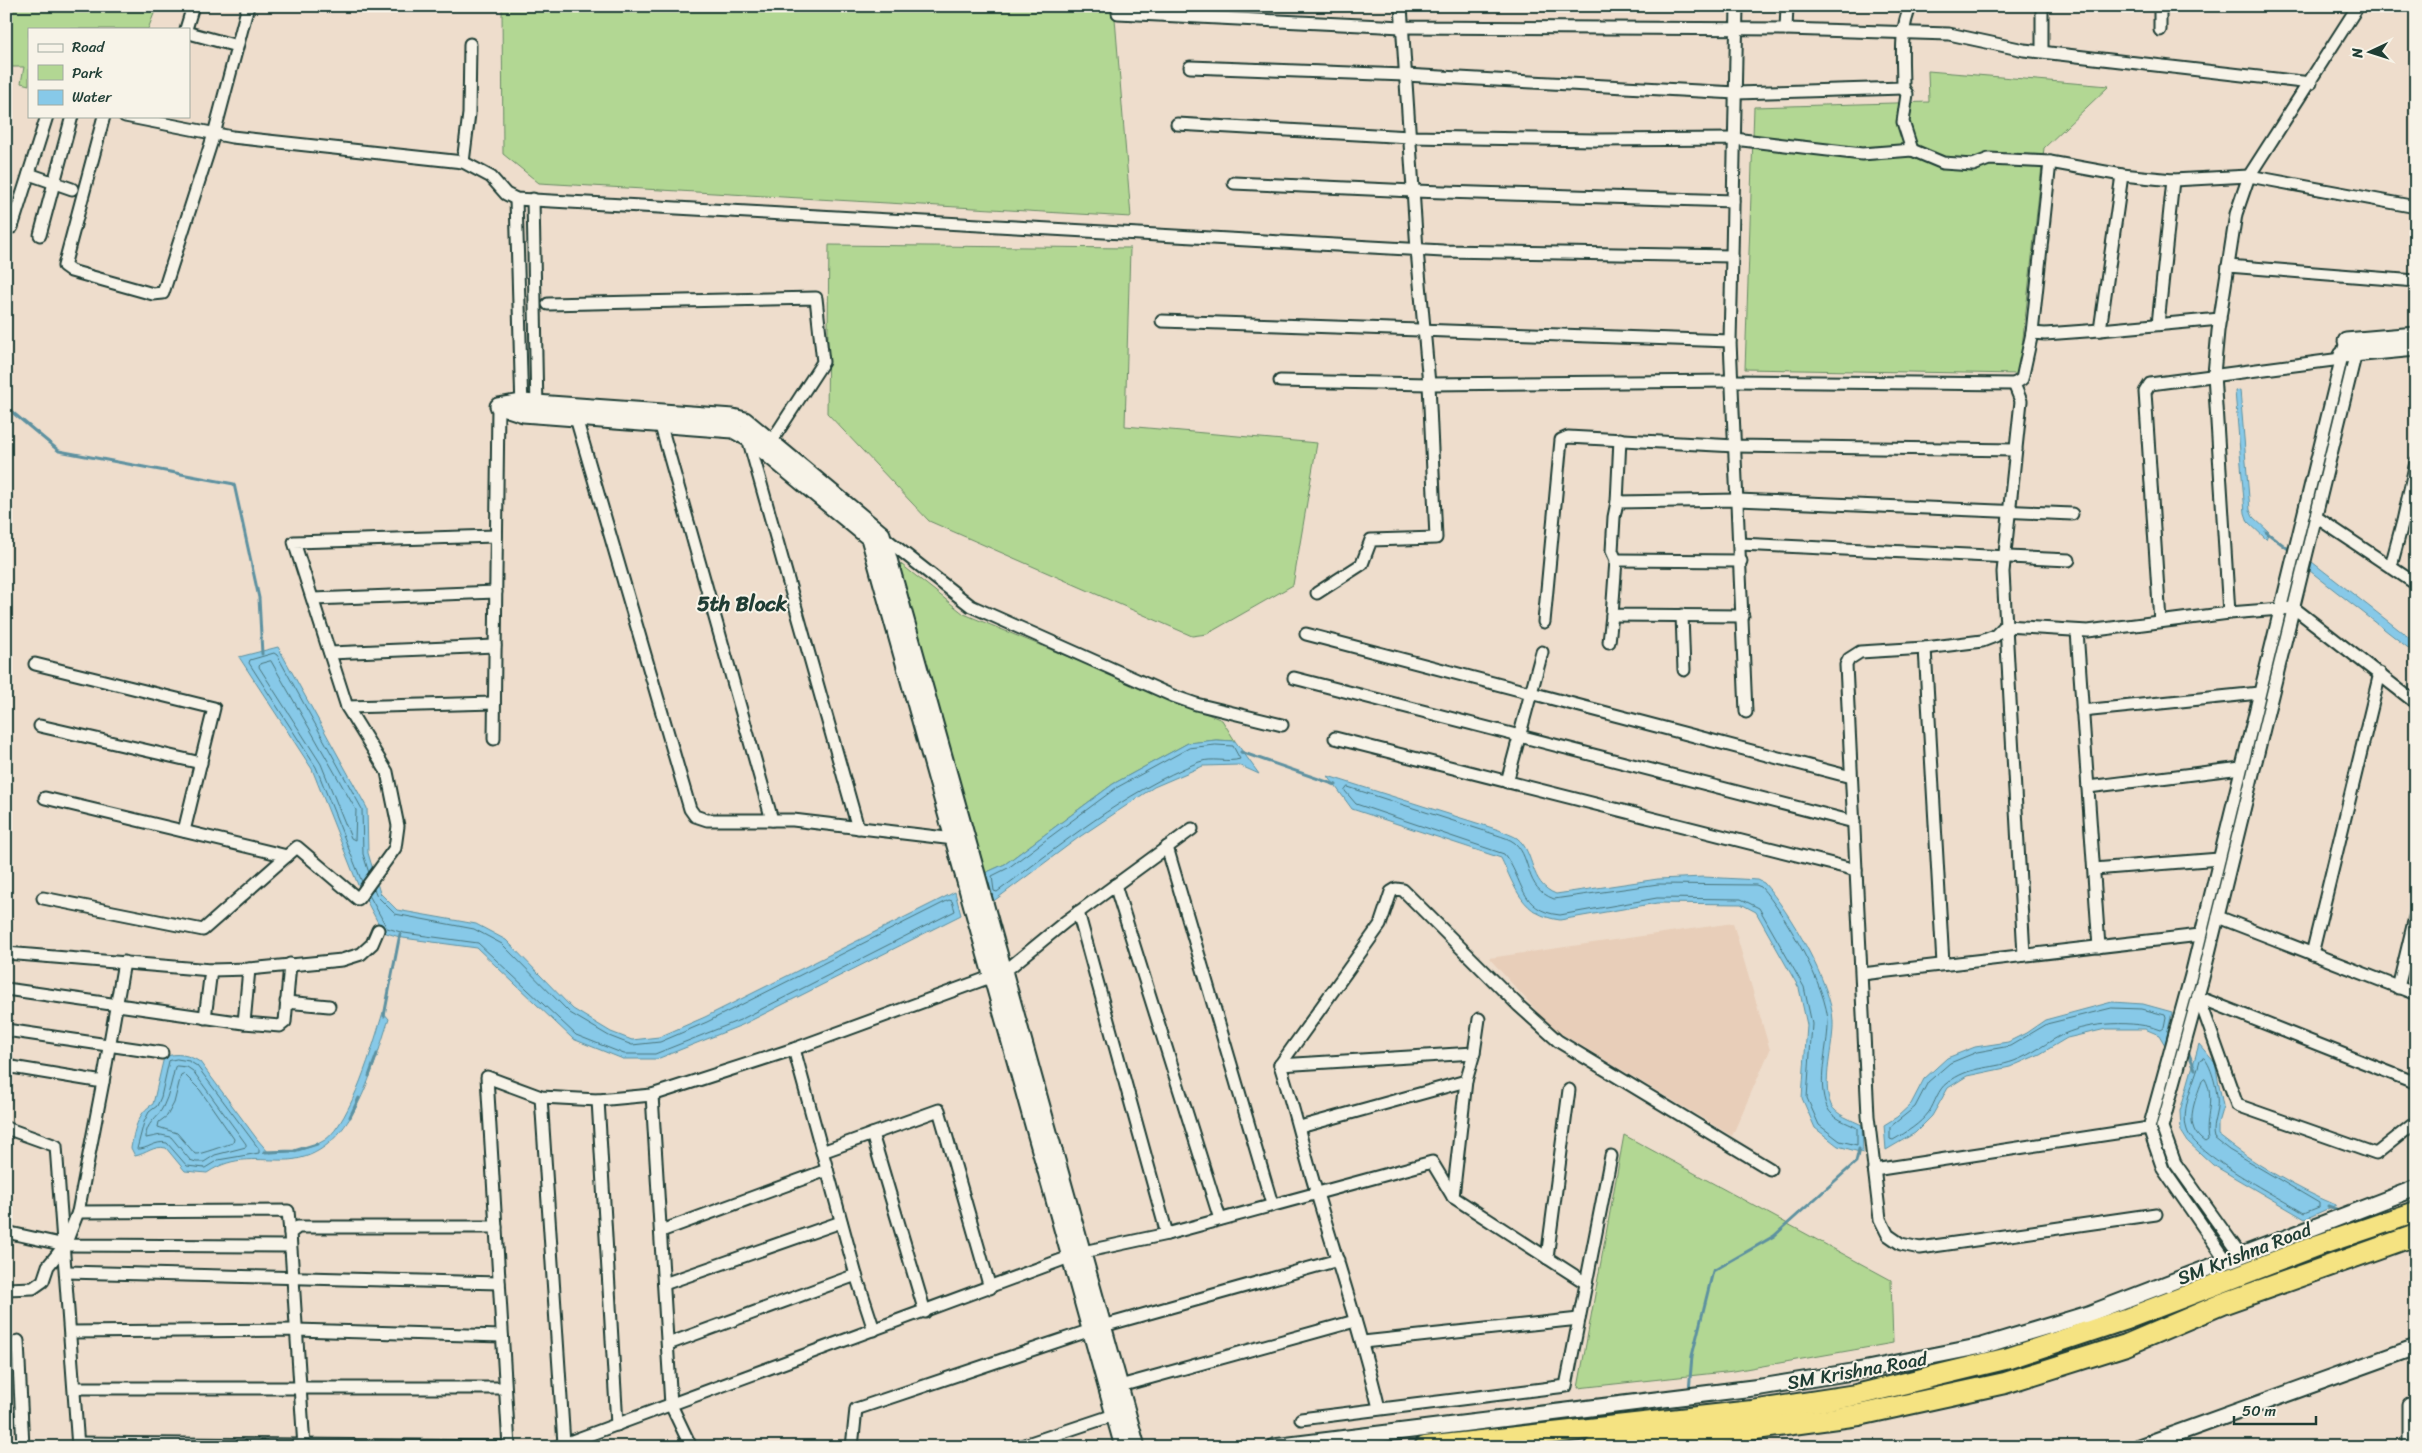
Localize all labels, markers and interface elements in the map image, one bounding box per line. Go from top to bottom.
legend [28,28,190,118]
north arrow [2344,28,2394,78]
text: Road [72,34,105,60]
text: N [2345,47,2370,60]
text: Park [72,60,103,86]
text: Water [72,84,112,110]
district label: 5th Block [697,585,788,623]
street label: SM Krishna Road [2172,1212,2317,1294]
street label: SM Krishna Road [1785,1342,1931,1399]
scale bar [2234,1393,2317,1425]
text: 50 m [2242,1398,2277,1424]

